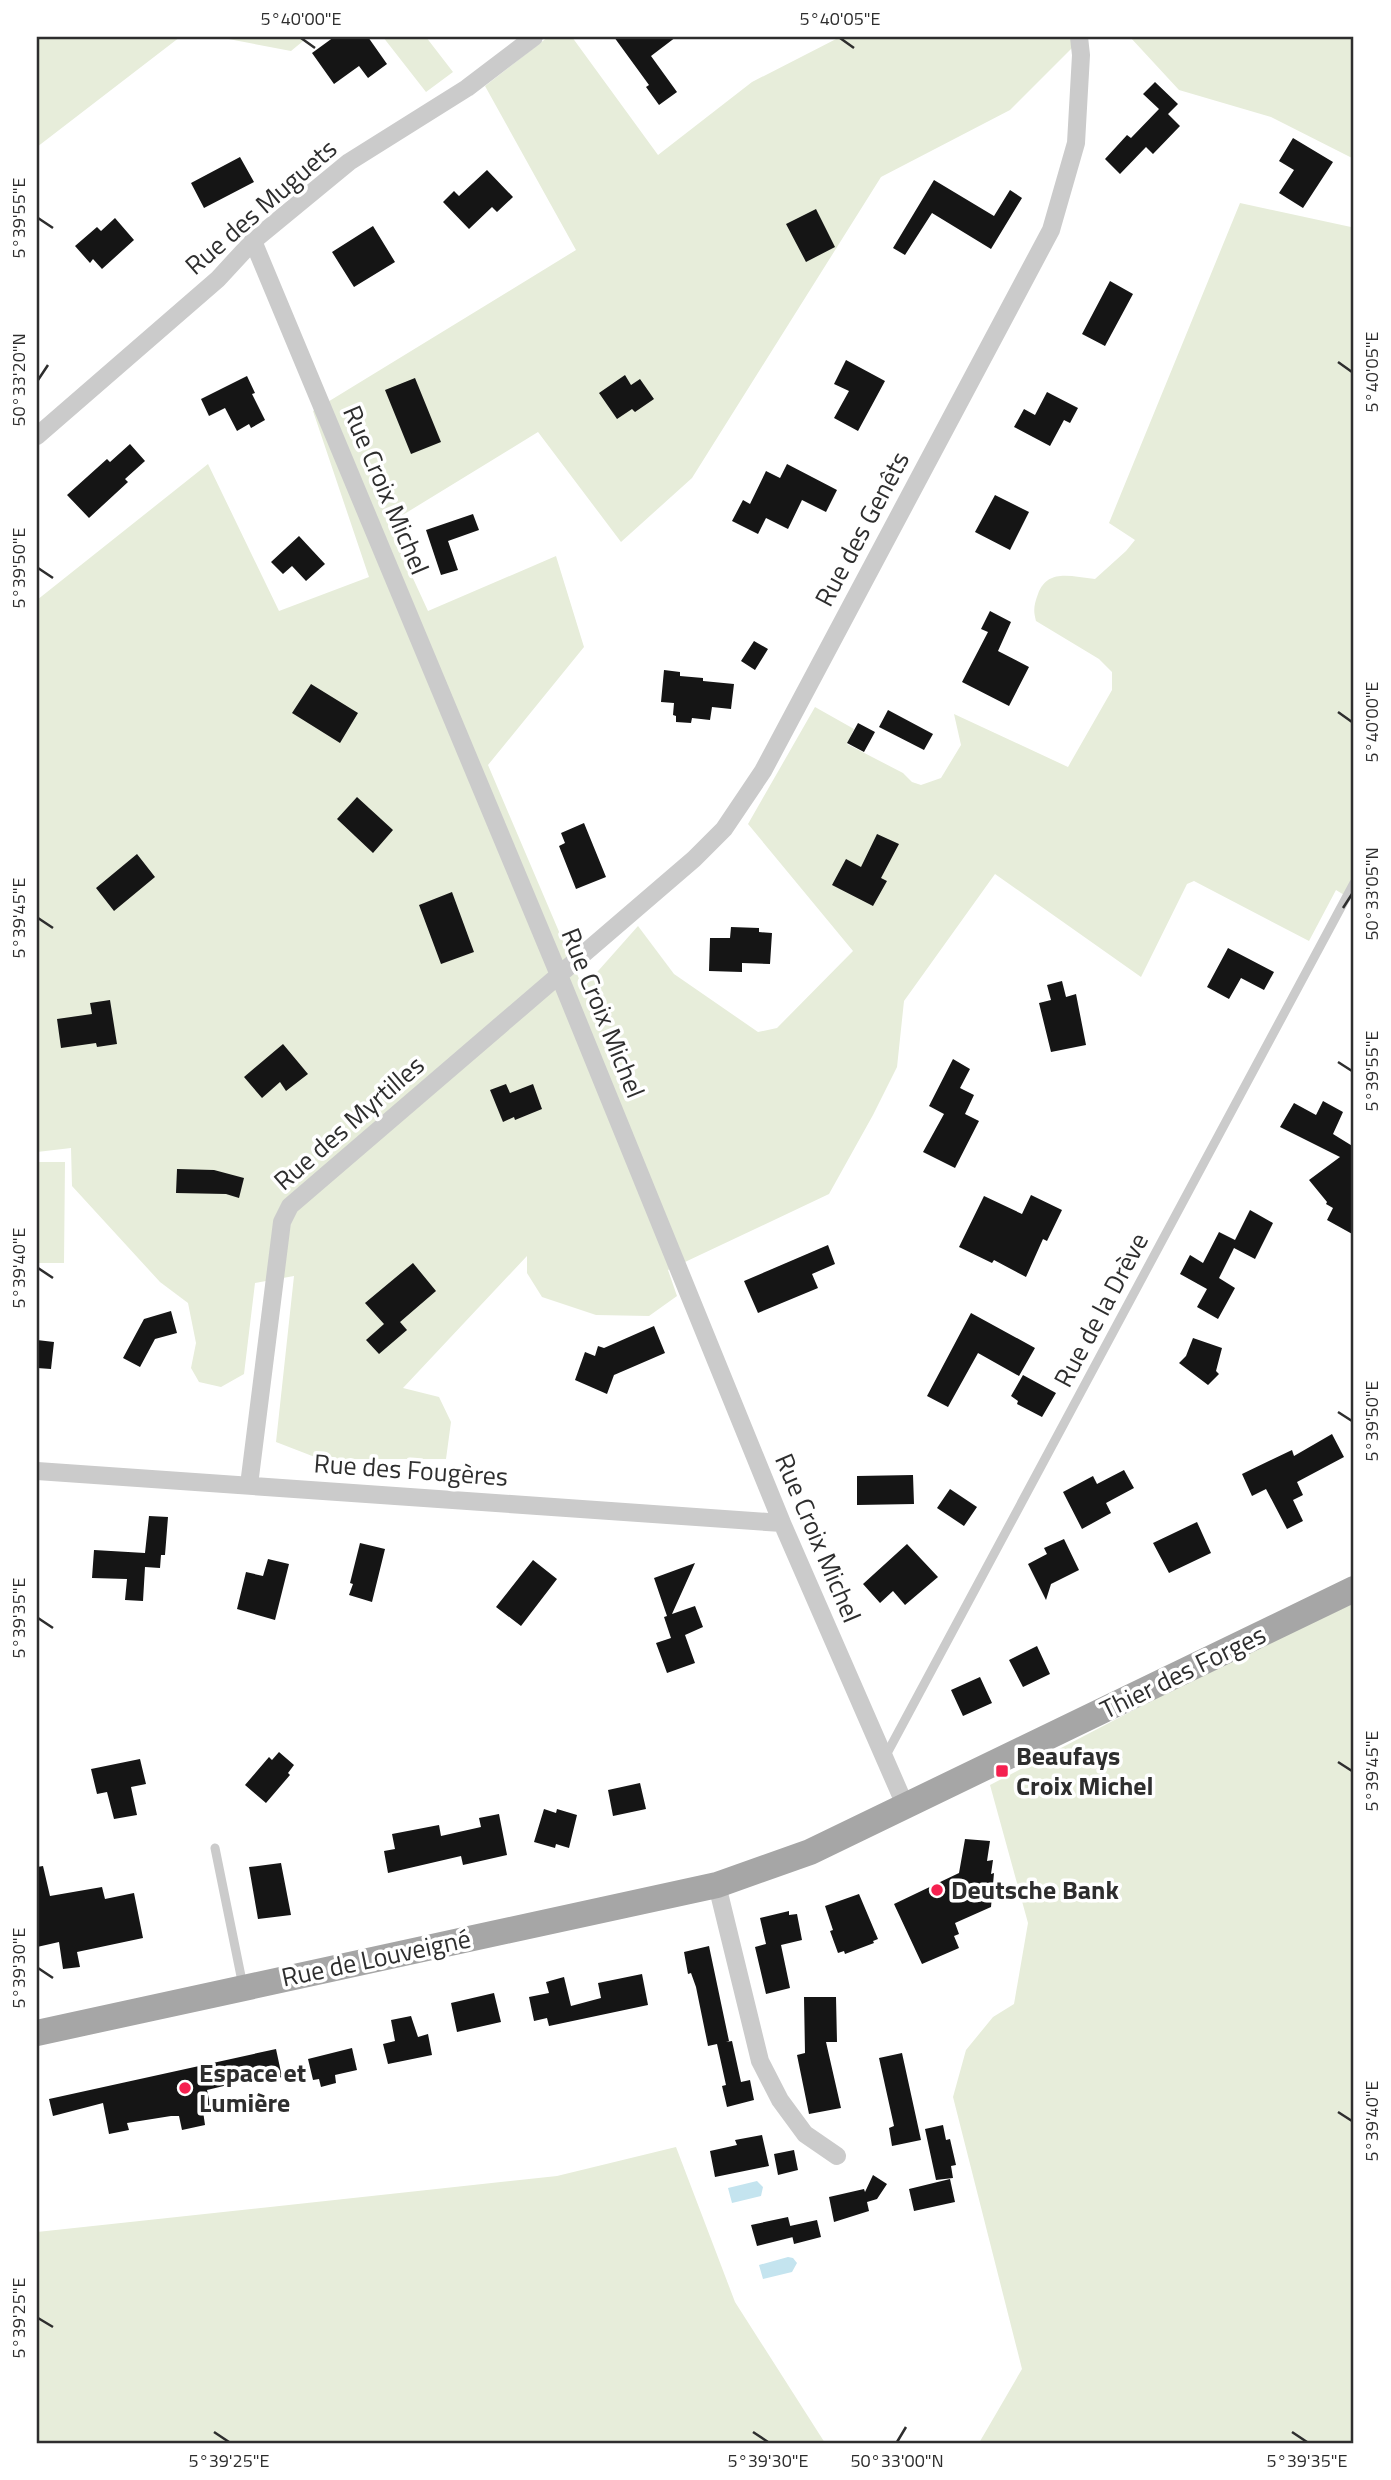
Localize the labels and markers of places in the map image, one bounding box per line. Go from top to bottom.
place label: Beaufays Croix Michel [1016,1736,1154,1805]
marker: Beaufays Croix Michel [994,1763,1010,1779]
place label: Deutsche Bank [951,1870,1119,1909]
marker: Deutsche Bank [929,1882,945,1898]
place label: Espace et Lumière [199,2053,306,2122]
marker: Espace et Lumière [177,2080,193,2096]

